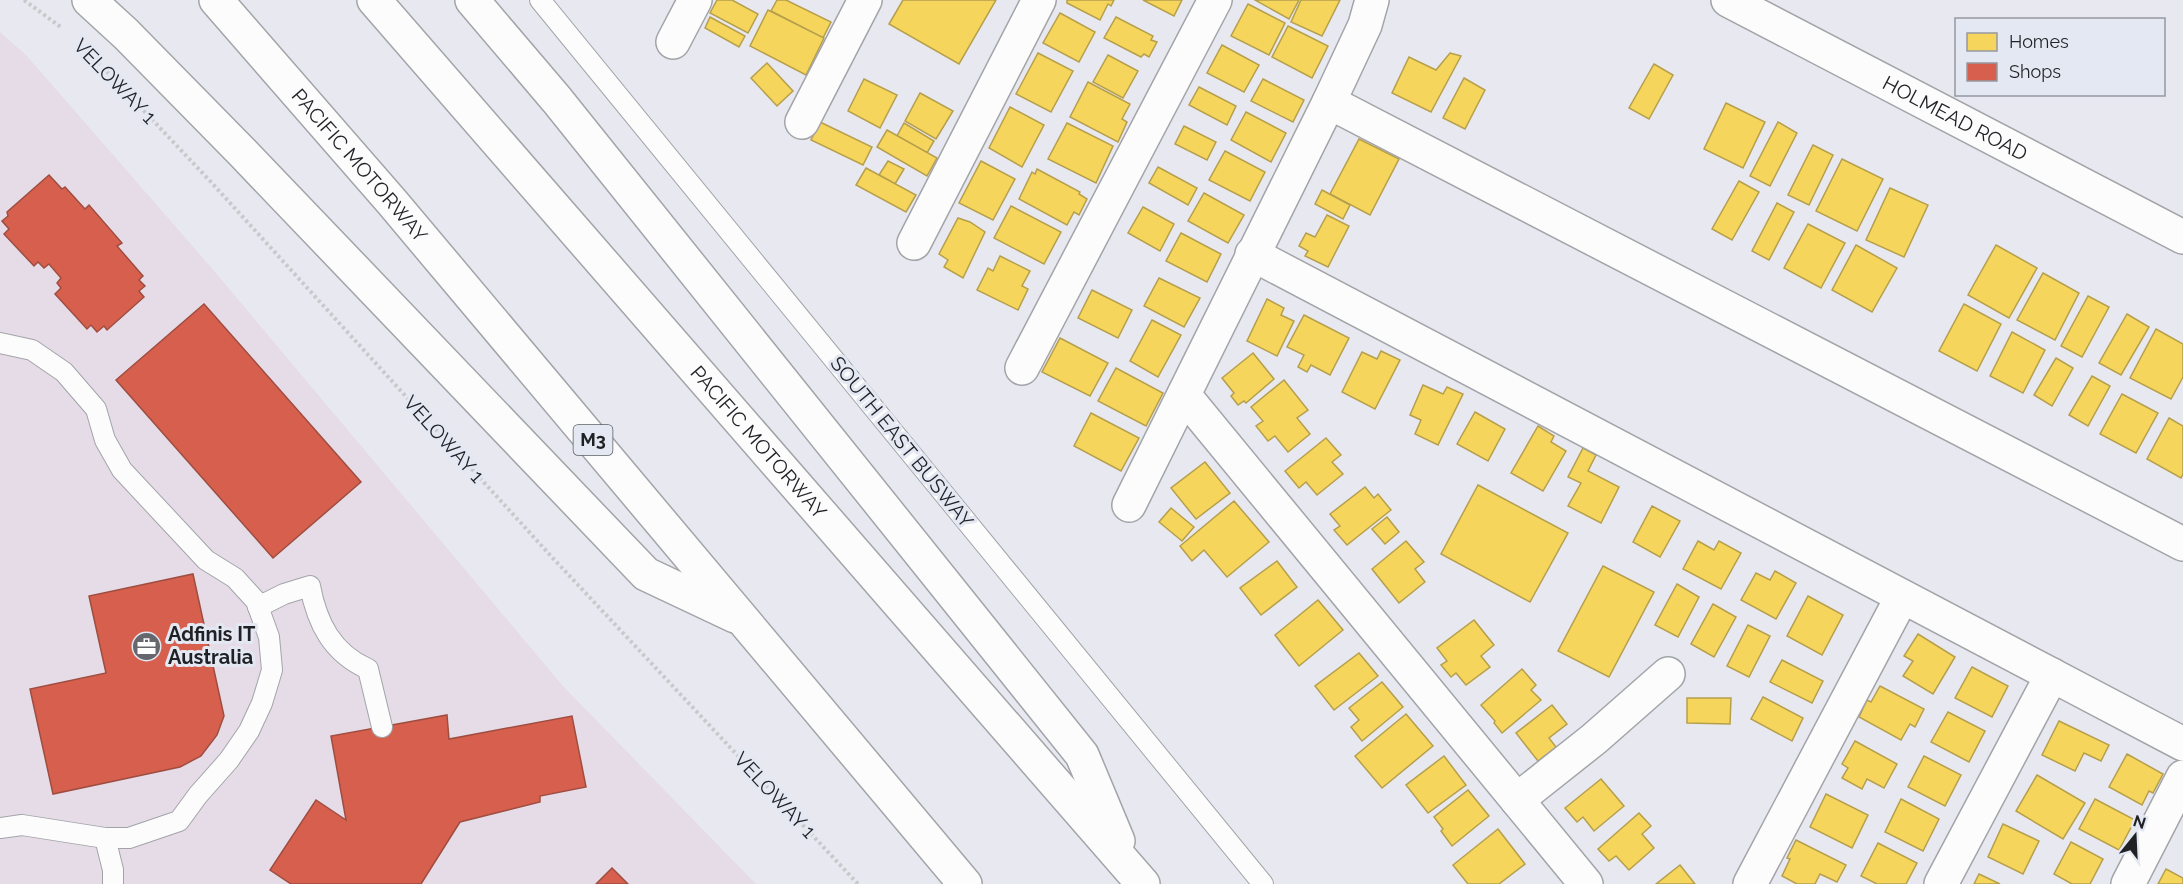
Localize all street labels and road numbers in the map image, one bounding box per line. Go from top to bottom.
street label: VELOWAY 1 [69,33,162,129]
street label: HOLMEAD ROAD [1879,71,2031,166]
street label: PACIFIC MOTORWAY [287,84,432,247]
street label: SOUTH EAST BUSWAY [825,351,979,533]
street label: PACIFIC MOTORWAY [686,361,832,524]
street label: VELOWAY 1 [399,390,490,488]
road number: M3 [574,425,612,455]
street label: VELOWAY 1 [729,747,821,843]

